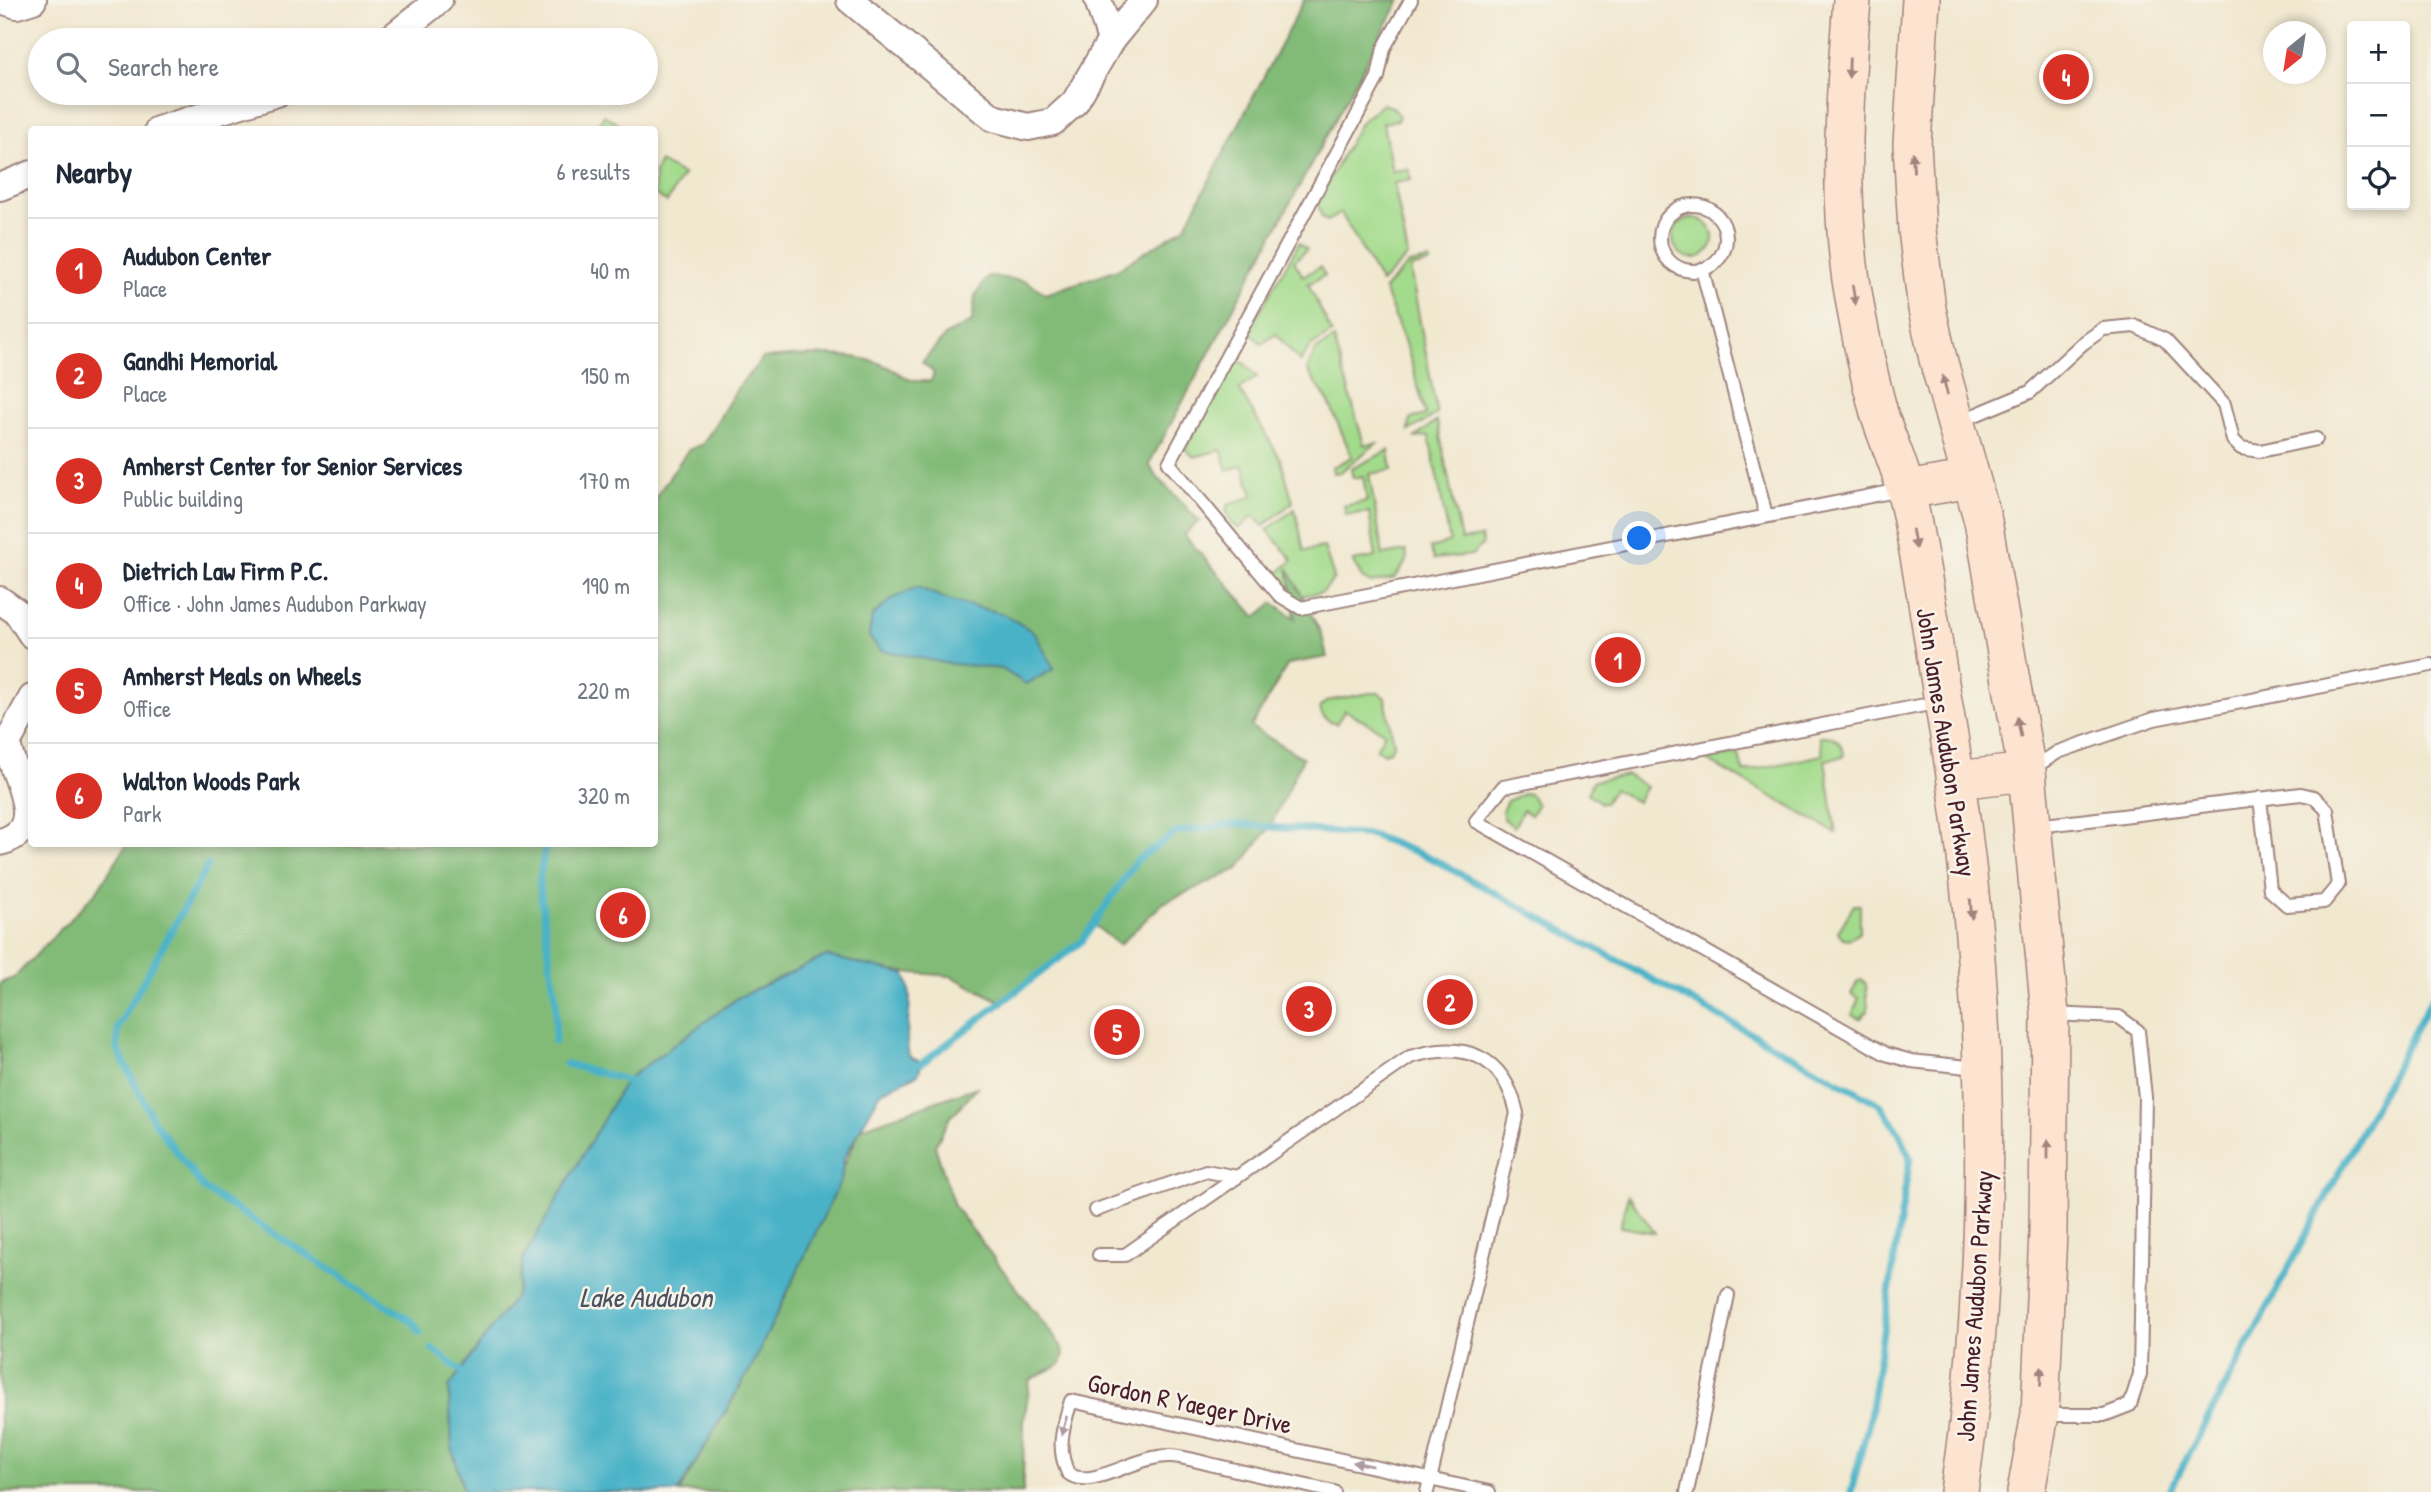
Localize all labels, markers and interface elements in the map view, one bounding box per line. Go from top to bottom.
north arrow [2263,21,2326,84]
map controls [2347,21,2410,210]
button: + [2347,21,2410,84]
search box [28,28,658,105]
icon: search [52,48,90,86]
text: Search here [108,49,219,84]
pin: 4 [2043,51,2089,103]
one-way arrow [1843,57,1854,79]
button: − [2347,84,2410,147]
button: locate [2347,147,2410,210]
one-way arrow [1908,150,1919,172]
text: Nearby [56,152,132,192]
text: 6 results [557,156,630,187]
text: Audubon Center [123,238,271,273]
text: 1 [75,255,83,286]
text: 40 m [590,255,630,286]
text: Place [123,273,167,304]
one-way arrow [1849,284,1860,306]
text: Gandhi Memorial [123,343,277,378]
text: 2 [74,360,84,391]
text: 150 m [581,360,630,391]
one-way arrow [1939,374,1950,396]
text: Place [123,378,167,409]
text: Amherst Center for Senior Services [123,448,462,483]
text: 3 [74,465,84,496]
text: 170 m [579,465,630,496]
text: Public building [123,483,243,514]
your location [1622,521,1656,555]
one-way arrow [1909,528,1920,550]
text: Dietrich Law Firm P.C. [123,553,328,588]
text: 4 [75,570,83,601]
text: 190 m [582,570,630,601]
text: Office · John James Audubon Parkway [123,588,427,619]
street label: John James Audubon Parkway [1908,605,1986,879]
pin: 1 [1595,634,1641,686]
text: Amherst Meals on Wheels [123,658,361,693]
text: 5 [74,675,84,706]
text: 220 m [577,675,630,706]
text: Office [123,693,171,724]
one-way arrow [2013,716,2024,738]
text: Walton Woods Park [123,763,300,798]
text: 6 [74,780,84,811]
text: 320 m [578,780,630,811]
text: Park [123,798,161,829]
pin: 6 [600,889,646,941]
one-way arrow [1966,898,1977,920]
pin: 2 [1427,976,1473,1028]
pin: 3 [1286,983,1332,1035]
pin: 5 [1094,1006,1140,1058]
one-way arrow [2042,1137,2054,1159]
street label: John James Audubon Parkway [1947,1169,2001,1443]
water label: Lake Audubon [579,1278,715,1316]
street label: Gordon R Yaeger Drive [1085,1364,1295,1442]
one-way arrow [2036,1365,2047,1387]
one-way arrow [1058,1415,1069,1437]
one-way arrow [1352,1459,1374,1470]

